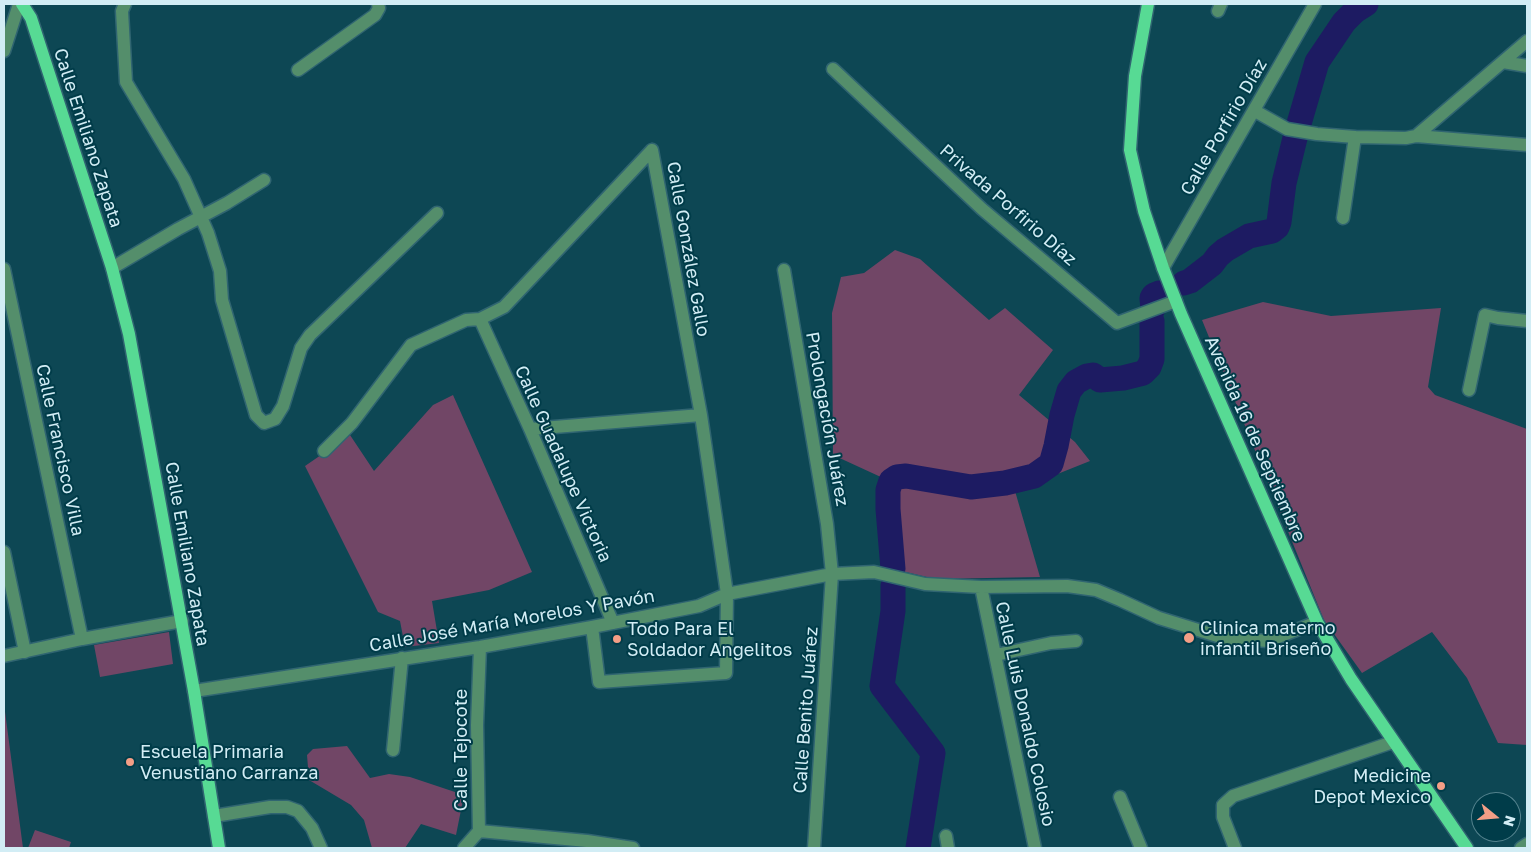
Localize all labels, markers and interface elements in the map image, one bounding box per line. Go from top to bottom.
street label: Calle Emiliano Zapata [49,46,127,230]
street label: Calle Porfirio Díaz [1176,55,1272,199]
street label: Privada Porfirio Díaz [935,140,1081,270]
street label: Calle González Gallo [662,160,714,338]
street label: Prolongación Juárez [801,330,853,508]
street label: Avenida 16 de Septiembre [1200,333,1310,545]
street label: Calle Francisco Villa [31,362,89,538]
street label: Calle Guadalupe Victoria [510,362,616,566]
street label: Calle Emiliano Zapata [160,460,214,648]
street label: Calle José María Morelos Y Pavón [368,585,656,657]
street label: Calle Luis Donaldo Colosio [991,600,1059,828]
place label: Clinica materno infantil Briseño [1200,617,1336,660]
place label: Todo Para El Soldador Angelitos [627,618,792,660]
street label: Calle Benito Juárez [789,626,823,794]
marker: Clinica materno infantil Briseño [1182,631,1196,645]
marker: Todo Para El Soldador Angelitos [611,633,623,645]
street label: Calle Tejocote [450,689,472,811]
place label: Escuela Primaria Venustiano Carranza [140,741,318,784]
marker: Escuela Primaria Venustiano Carranza [124,756,136,768]
place label: Medicine Depot Mexico [1313,765,1431,808]
marker: Medicine Depot Mexico [1435,780,1447,792]
north arrow [1471,792,1521,842]
text: N [1500,814,1520,829]

